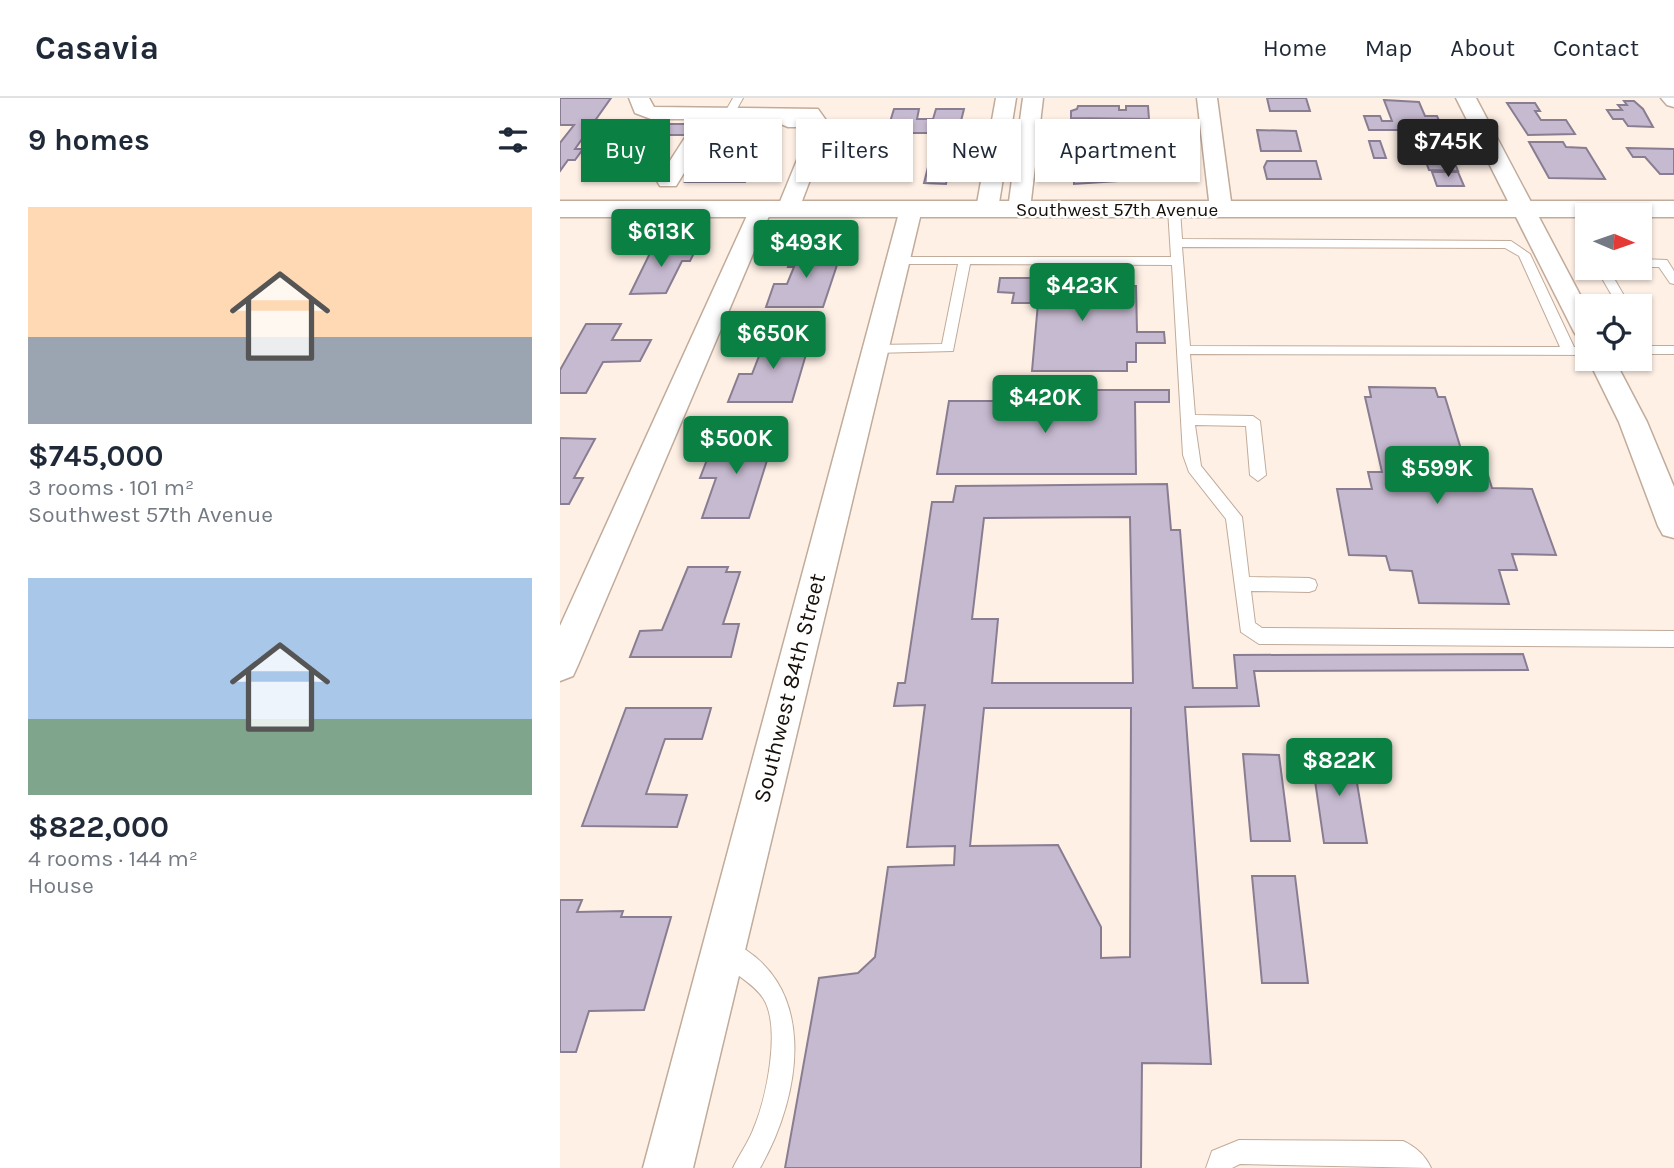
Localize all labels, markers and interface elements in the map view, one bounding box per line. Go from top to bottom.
text: Casavia [35,29,159,67]
text: Home [1263,34,1327,62]
text: Map [1365,34,1412,62]
text: About [1450,34,1515,62]
text: Contact [1553,34,1639,62]
chip: Buy [581,119,670,182]
chip: Rent [684,119,782,182]
chip: Filters [796,119,913,182]
chip: New [927,119,1021,182]
chip: Apartment [1035,119,1200,182]
pin: $745K [1399,120,1497,179]
icon: filters [494,121,532,159]
text: 9 homes [28,122,150,158]
text: $745K [1413,128,1483,155]
street label: Southwest 57th Avenue [1016,199,1218,221]
north arrow [1575,203,1652,280]
map controls [1575,203,1652,371]
pin: $613K [612,209,710,269]
text: $613K [627,218,695,245]
pin: $493K [757,220,855,280]
text: $493K [770,229,842,256]
icon: home [217,253,343,379]
pin: $423K [1033,264,1131,323]
text: $423K [1046,272,1118,299]
button: locate [1575,294,1652,371]
pin: $650K [724,312,822,371]
text: $650K [737,320,809,347]
pin: $420K [996,376,1094,435]
text: $420K [1008,384,1082,411]
pin: $500K [687,416,785,476]
text: $500K [699,425,773,452]
text: $745,000 [28,438,163,474]
pin: $599K [1388,446,1486,506]
text: $599K [1401,455,1473,482]
text: 3 rooms · 101 m² [28,474,194,501]
text: Southwest 57th Avenue [28,501,273,528]
street label: Southwest 84th Street [748,570,831,806]
icon: home [217,624,343,750]
pin: $822K [1290,738,1388,798]
text: $822K [1302,747,1376,774]
text: $822,000 [28,809,169,845]
text: 4 rooms · 144 m² [28,845,198,872]
text: House [28,872,94,899]

